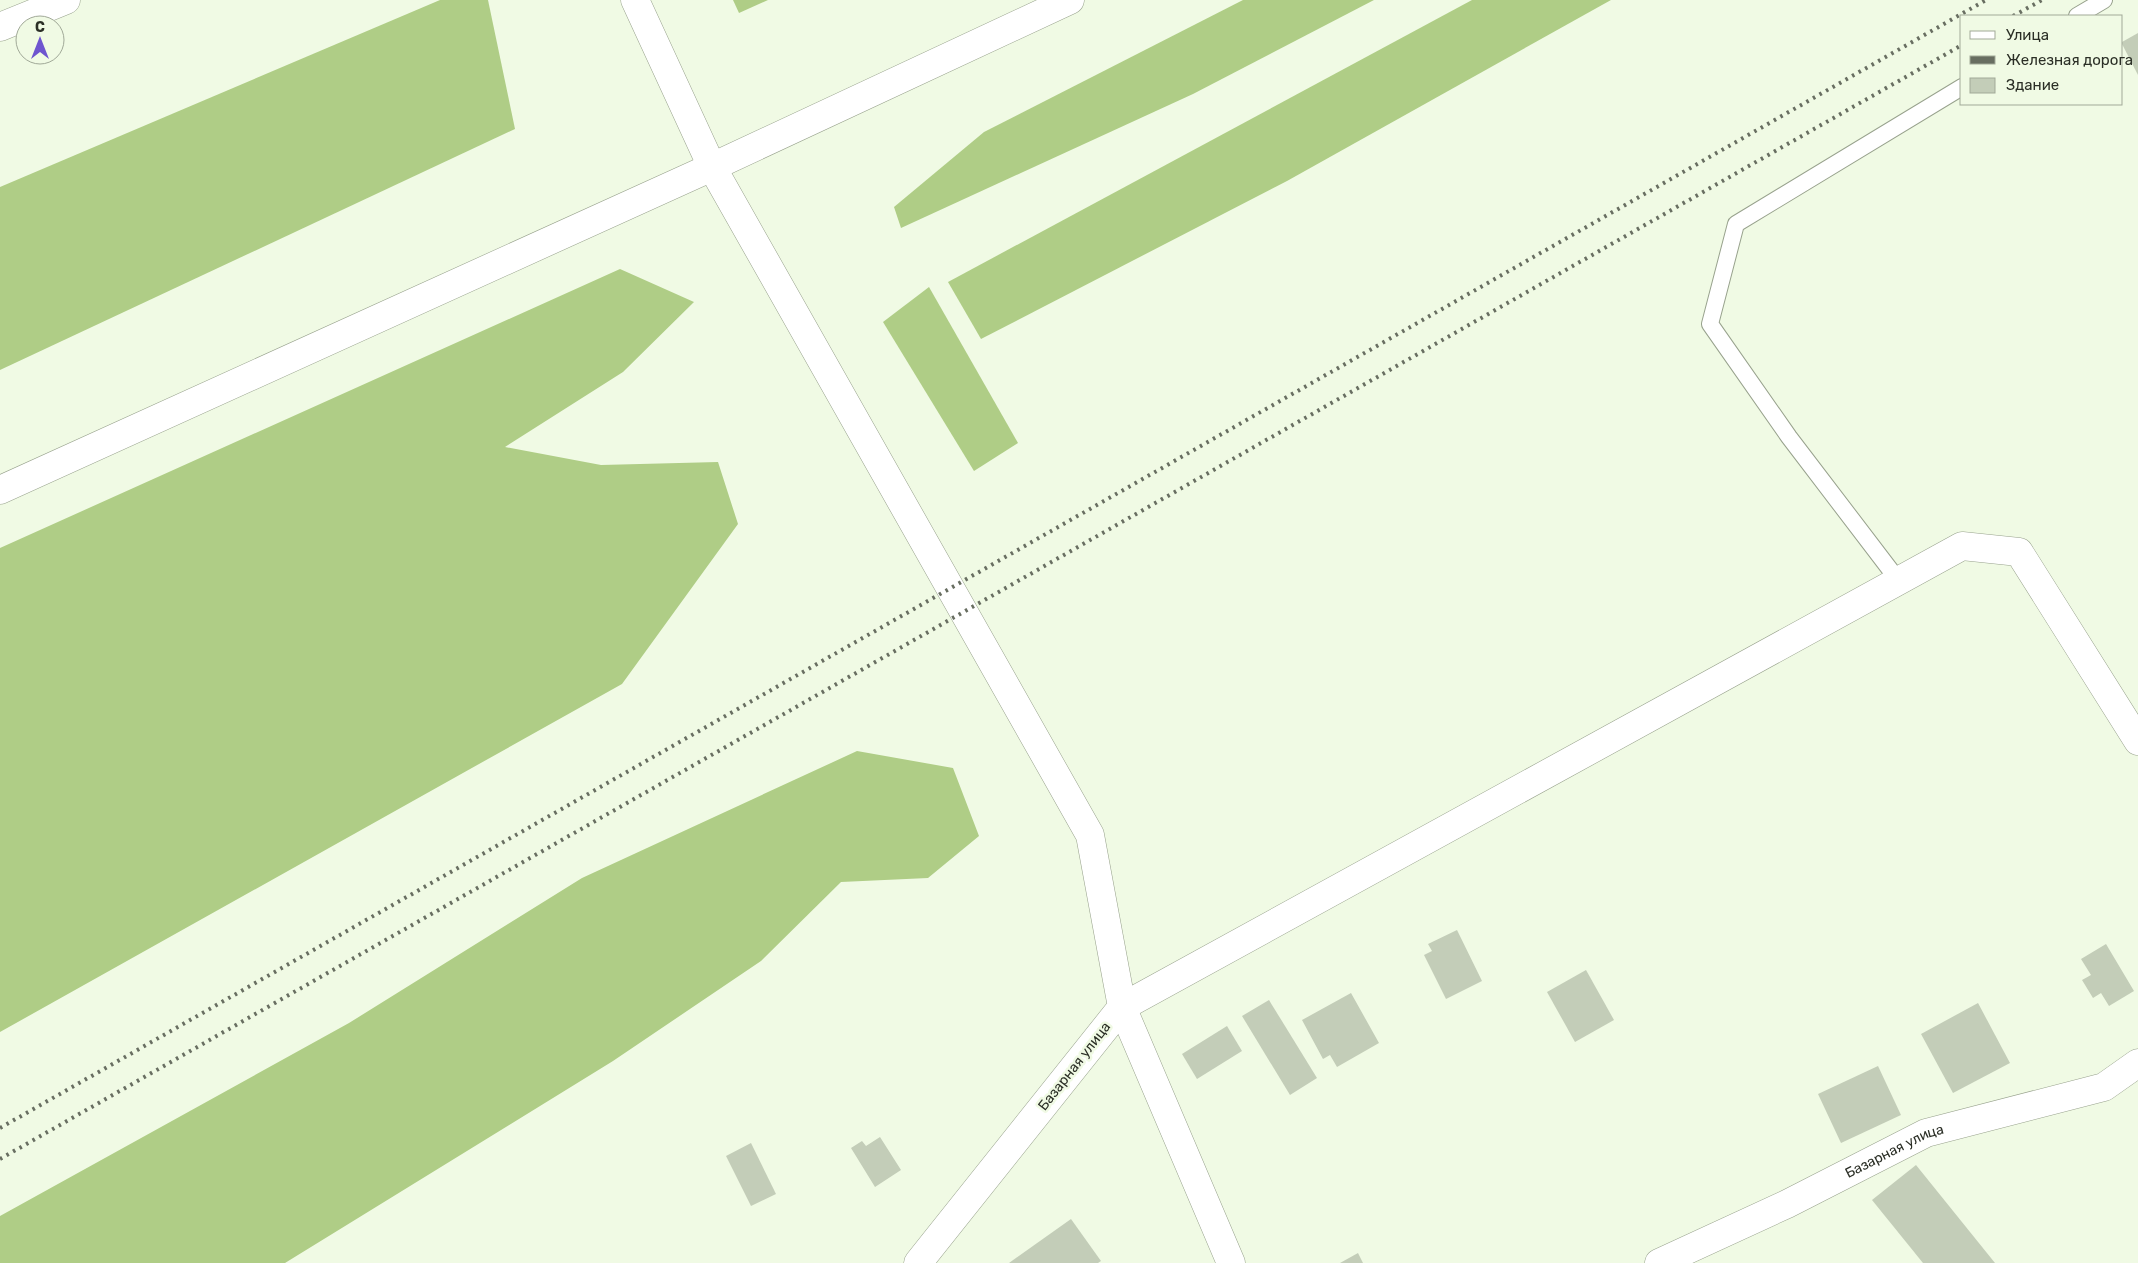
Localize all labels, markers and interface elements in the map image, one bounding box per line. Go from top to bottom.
north arrow [15,15,65,65]
legend [1960,15,2123,105]
text: С [35,19,45,36]
text: Улица [2006,26,2049,44]
text: Железная дорога [2006,51,2133,69]
text: Здание [2006,76,2059,94]
street label: Базарная улица [1035,1019,1114,1114]
street label: Базарная улица [1842,1121,1945,1182]

